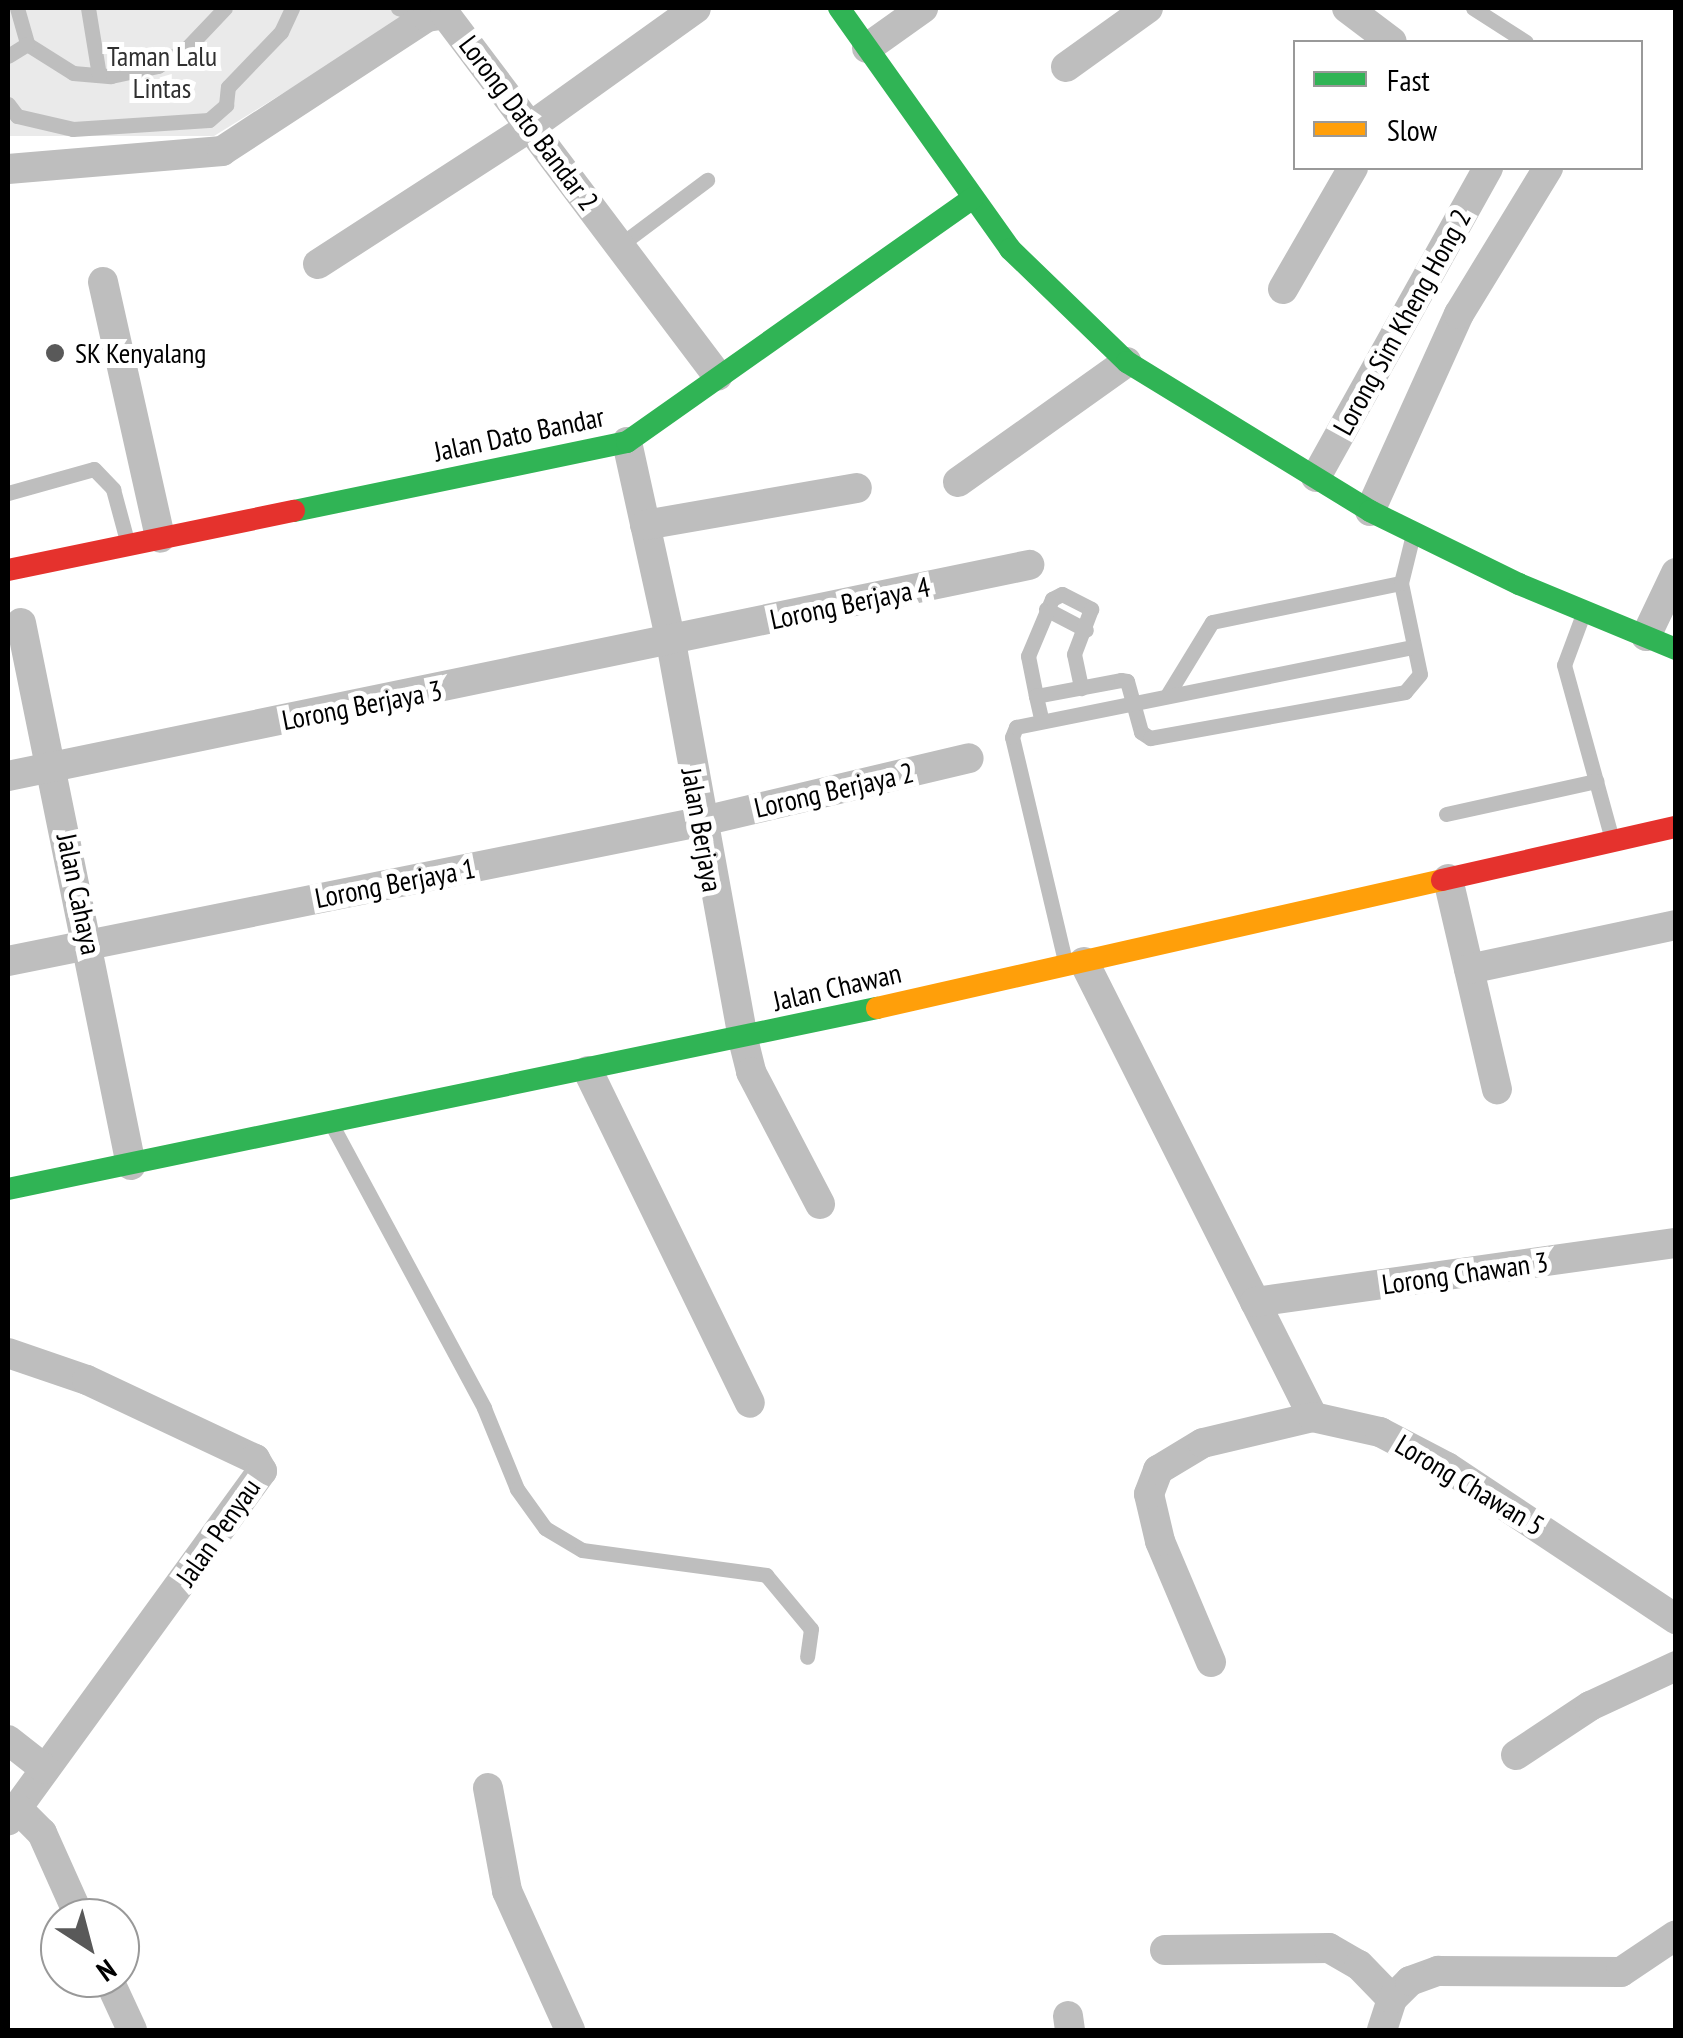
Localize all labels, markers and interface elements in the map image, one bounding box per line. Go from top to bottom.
street label: Lorong Dato Bandar 2 [452,29,606,217]
park label: Taman Lalu Lintas [107,39,217,105]
legend [1293,40,1643,170]
text: Fast [1387,60,1430,99]
text: Slow [1387,110,1437,149]
street label: Lorong Sim Kheng Hong 2 [1326,203,1478,441]
place label: SK Kenyalang [75,336,207,370]
marker: SK Kenyalang [44,342,66,364]
street label: Jalan Dato Bandar [431,400,607,468]
street label: Lorong Berjaya 4 [767,570,933,636]
street label: Lorong Berjaya 3 [279,673,445,737]
street label: Lorong Berjaya 2 [751,755,917,825]
street label: Jalan Berjaya [675,765,729,895]
street label: Jalan Cahaya [50,830,108,958]
street label: Lorong Berjaya 1 [312,851,478,915]
street label: Jalan Chawan [770,956,904,1018]
street label: Lorong Chawan 3 [1380,1245,1550,1301]
street label: Lorong Chawan 5 [1390,1427,1550,1543]
street label: Jalan Penyau [169,1472,267,1592]
north arrow [40,1898,140,1998]
text: N [90,1952,124,1990]

